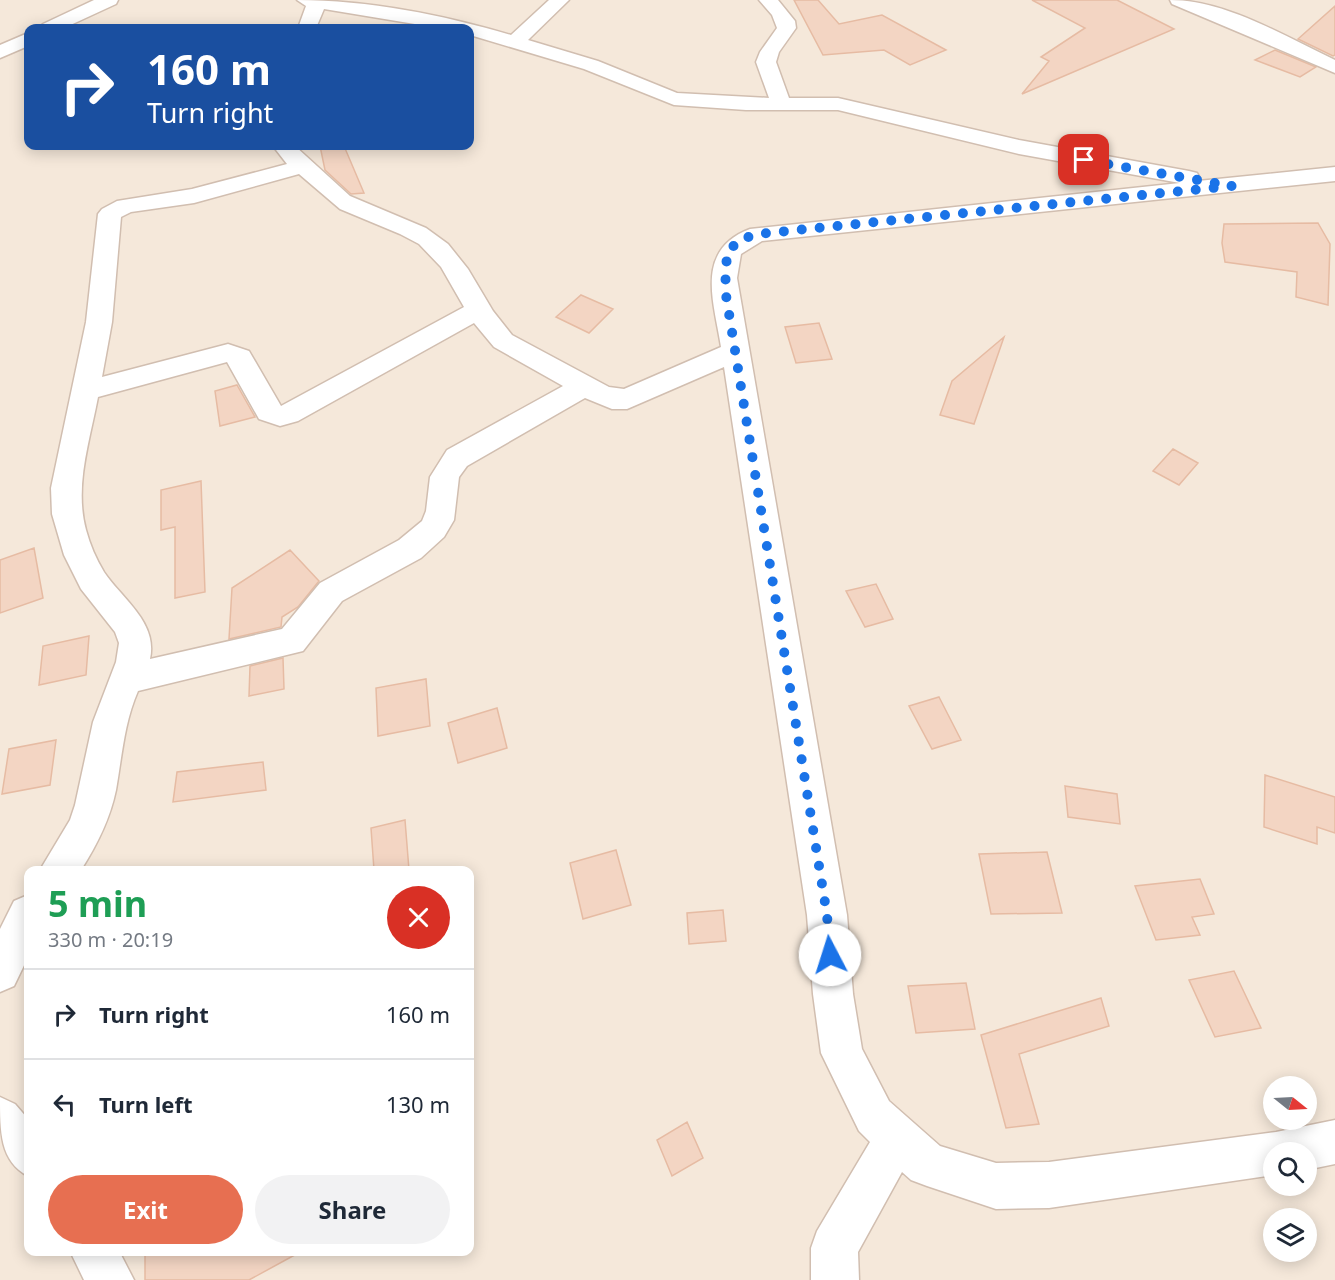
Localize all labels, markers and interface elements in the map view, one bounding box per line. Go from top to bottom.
text: 160 m [147,40,271,97]
icon: right [48,48,126,126]
text: Turn right [147,94,273,131]
pin [1058,134,1109,185]
icon: arrive [1067,143,1100,176]
text: 5 min [48,879,147,928]
button: close [387,886,450,949]
position arrow [798,923,862,987]
text: 330 m · 20:19 [48,926,173,953]
icon: right [48,998,81,1031]
text: Turn right [99,999,209,1029]
text: 160 m [386,999,450,1029]
north arrow [1263,1076,1317,1130]
map controls [1263,1076,1317,1262]
icon: left [48,1088,81,1121]
text: Turn left [99,1089,193,1119]
text: 130 m [386,1089,450,1119]
button: search [1263,1142,1317,1196]
button: Exit [48,1175,243,1244]
button: Share [255,1175,450,1244]
button: layers [1263,1208,1317,1262]

